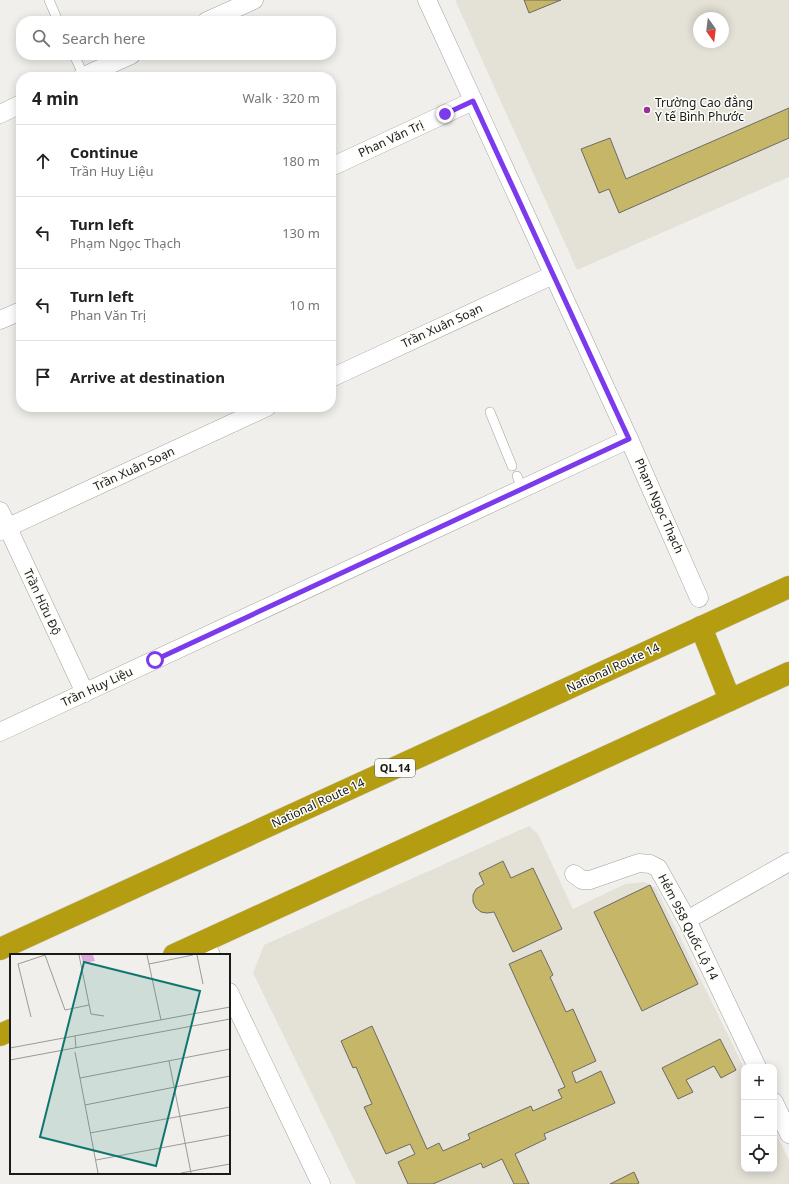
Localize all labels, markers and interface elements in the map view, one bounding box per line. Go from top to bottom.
north arrow [693,12,729,48]
search box [16,16,336,60]
icon: search [30,27,52,49]
text: Search here [62,28,145,48]
text: 4 min [32,87,79,110]
text: Walk · 320 m [242,89,320,107]
place label: Trường Cao đẳng Y tế Bình Phước [655,94,753,125]
route end [436,105,454,123]
marker: Trường Cao đẳng Y tế Bình Phước [642,105,652,115]
street label: Phan Văn Trị [355,116,426,161]
text: Continue [70,142,138,162]
icon: ahead [32,150,54,172]
text: 180 m [282,152,320,170]
text: Trần Huy Liệu [70,162,154,180]
text: Turn left [70,214,134,234]
icon: left [32,222,54,244]
text: 130 m [282,224,320,242]
text: Phạm Ngọc Thạch [70,234,181,252]
text: Turn left [70,286,134,306]
icon: left [32,294,54,316]
text: 10 m [290,296,320,314]
street label: Trần Xuân Soạn [398,299,485,352]
text: Phan Văn Trị [70,306,146,324]
icon: arrive [32,366,54,388]
text: Arrive at destination [70,367,225,387]
street label: Trần Xuân Soạn [90,442,177,495]
street label: Phạm Ngọc Thạch [631,456,688,556]
street label: Trần Hữu Độ [20,566,65,638]
street label: National Route 14 [563,638,662,697]
route start [146,651,164,669]
street label: Trần Huy Liệu [58,663,135,711]
road number: QL.14 [375,759,415,777]
street label: National Route 14 [268,773,367,832]
street label: Hẻm 958 Quốc Lộ 14 [654,871,723,983]
inset map [10,954,230,1174]
map controls [741,1064,777,1172]
button: + [741,1064,777,1100]
button: − [741,1100,777,1136]
button: locate [741,1136,777,1172]

